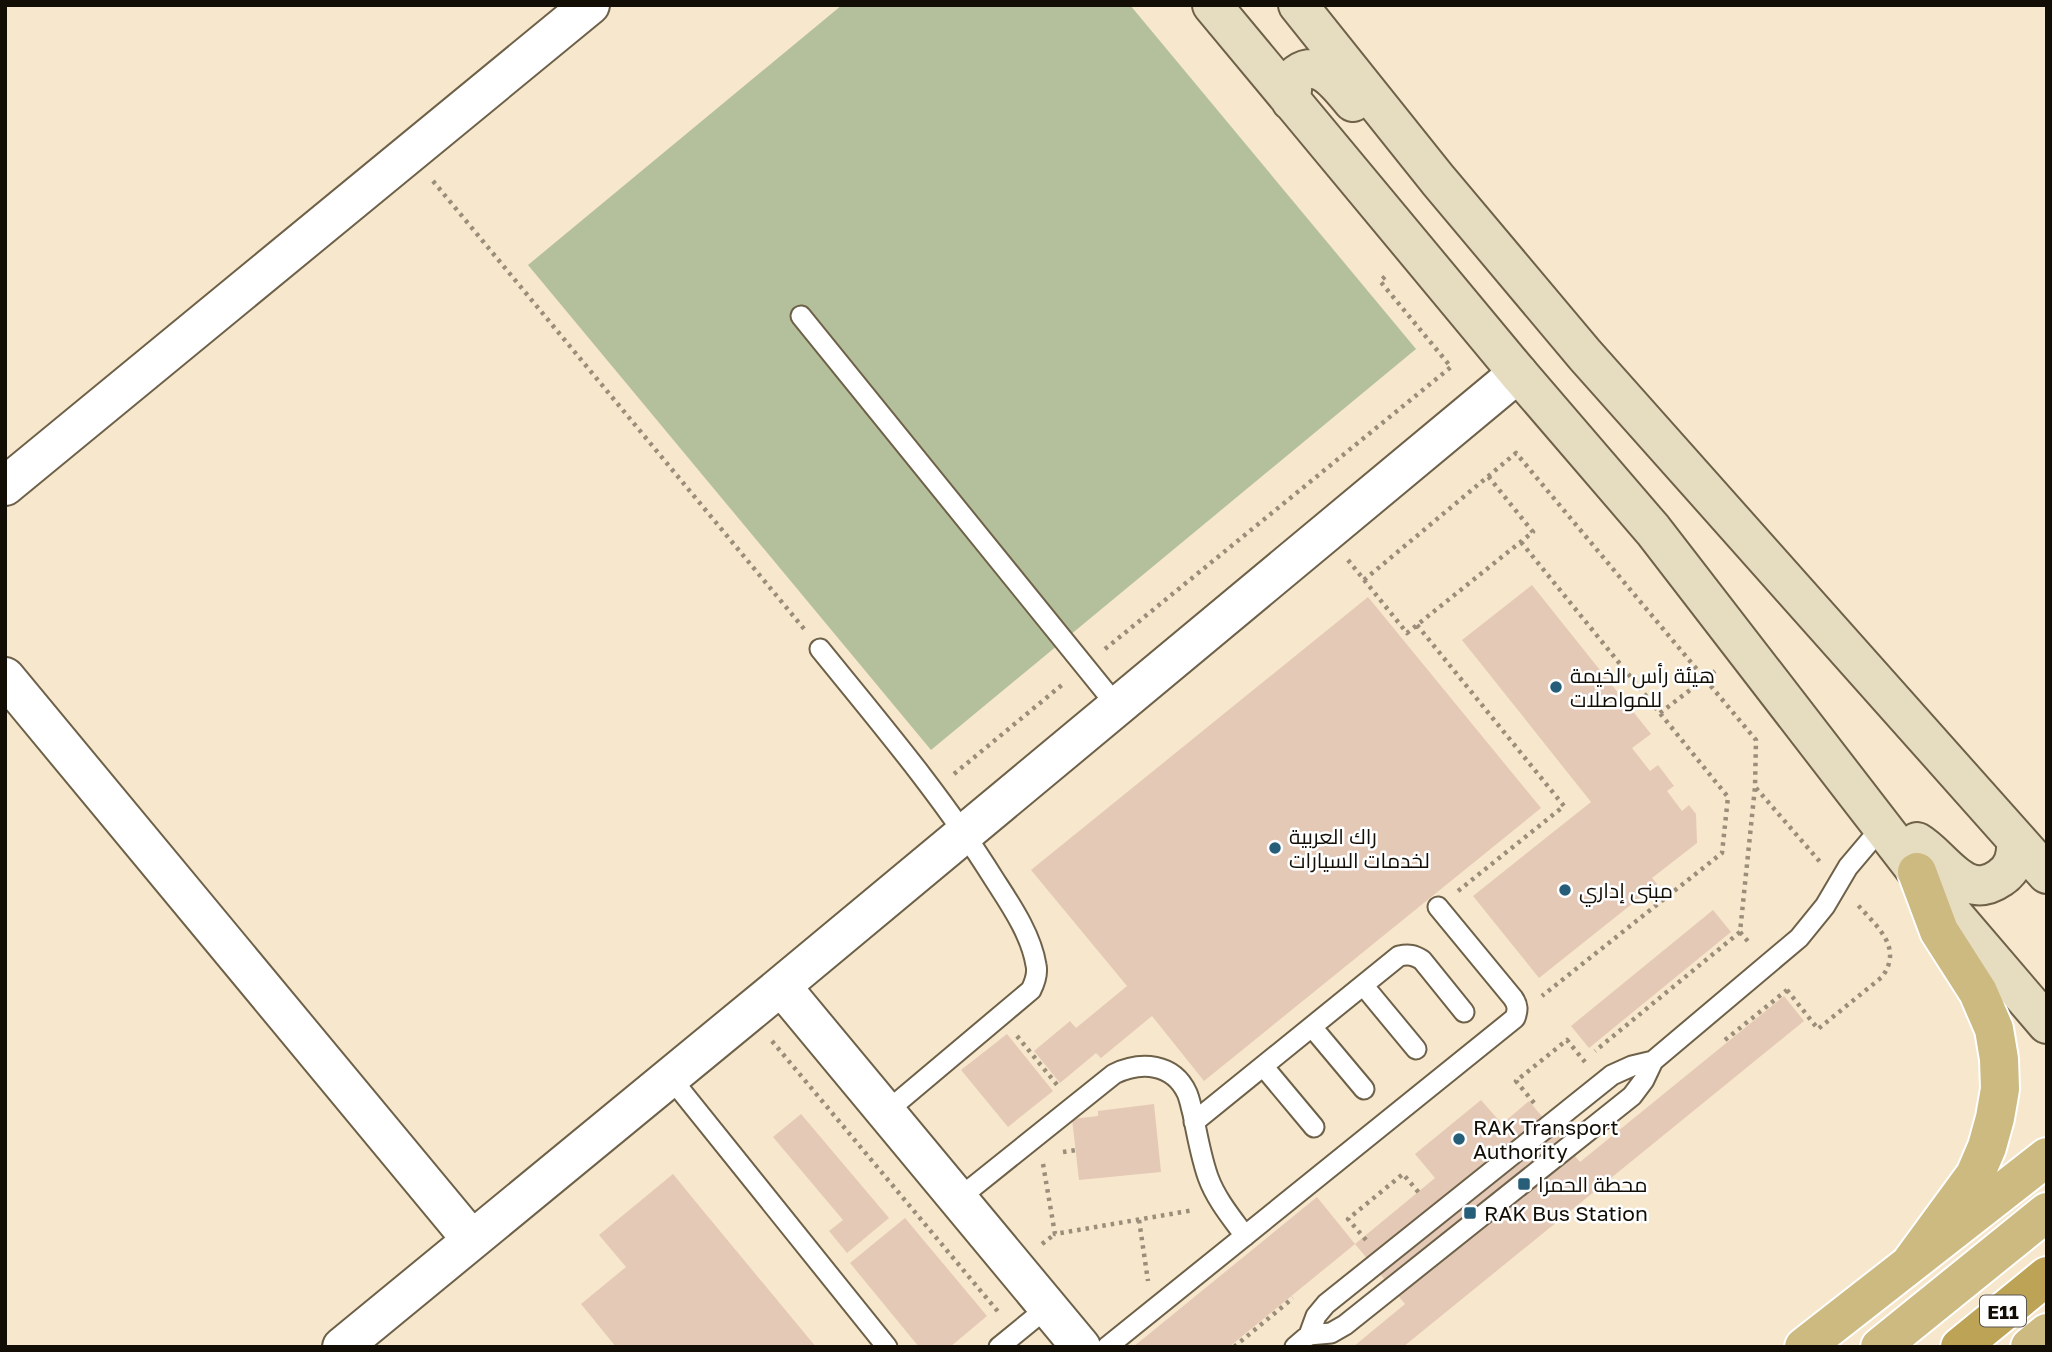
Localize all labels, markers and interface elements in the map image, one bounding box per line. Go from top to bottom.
place label: هيئة رأس الخيمة للمواصلات [1570,662,1715,712]
marker: هيئة رأس الخيمة للمواصلات [1548,679,1564,695]
place label: راك العربية لخدمات السيارات [1289,823,1430,873]
marker: راك العربية لخدمات السيارات [1267,840,1283,856]
place label: مبنى إداري [1579,877,1673,907]
marker: مبنى إداري [1557,882,1573,898]
place label: RAK Transport Authority [1473,1114,1619,1164]
marker: RAK Transport Authority [1451,1131,1467,1147]
place label: محطة الحمرا [1538,1171,1647,1197]
marker: محطة الحمرا [1516,1176,1532,1192]
place label: RAK Bus Station [1484,1200,1648,1226]
marker: RAK Bus Station [1462,1205,1478,1221]
road number: E11 [1980,1296,2026,1326]

